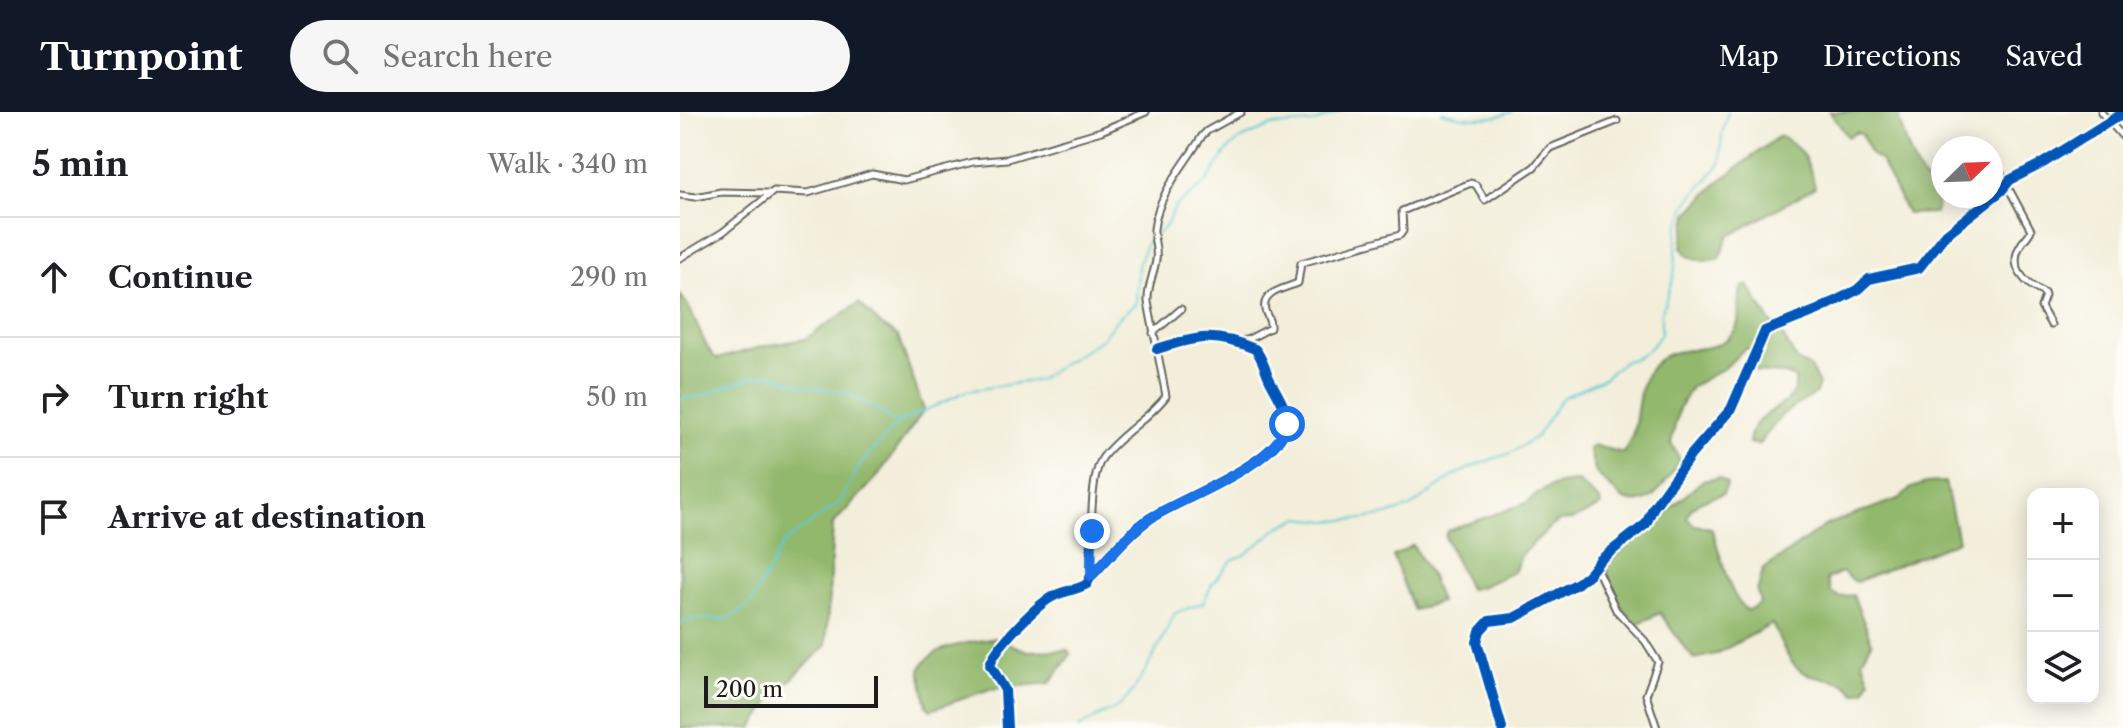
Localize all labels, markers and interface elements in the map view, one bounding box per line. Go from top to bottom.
search box [290,20,850,92]
text: Turnpoint [40,33,242,80]
icon: search [318,34,362,78]
text: Search here [382,38,552,75]
text: Map [1719,39,1779,73]
text: Directions [1823,39,1961,73]
text: Saved [2005,39,2083,73]
north arrow [1931,136,2003,208]
text: 5 min [32,143,129,185]
text: Walk · 340 m [488,148,648,180]
icon: ahead [32,255,76,299]
text: Continue [108,259,253,296]
text: 290 m [570,261,648,293]
icon: right [32,375,76,419]
text: Turn right [108,379,268,416]
text: 50 m [586,381,648,413]
route start [1269,406,1305,442]
map controls [2027,488,2099,704]
button: + [2027,488,2099,560]
icon: arrive [32,495,76,539]
text: Arrive at destination [108,499,426,536]
route end [1074,513,1110,549]
button: − [2027,560,2099,632]
button: layers [2027,632,2099,704]
scale bar [704,672,878,708]
text: 200 m [716,676,783,703]

